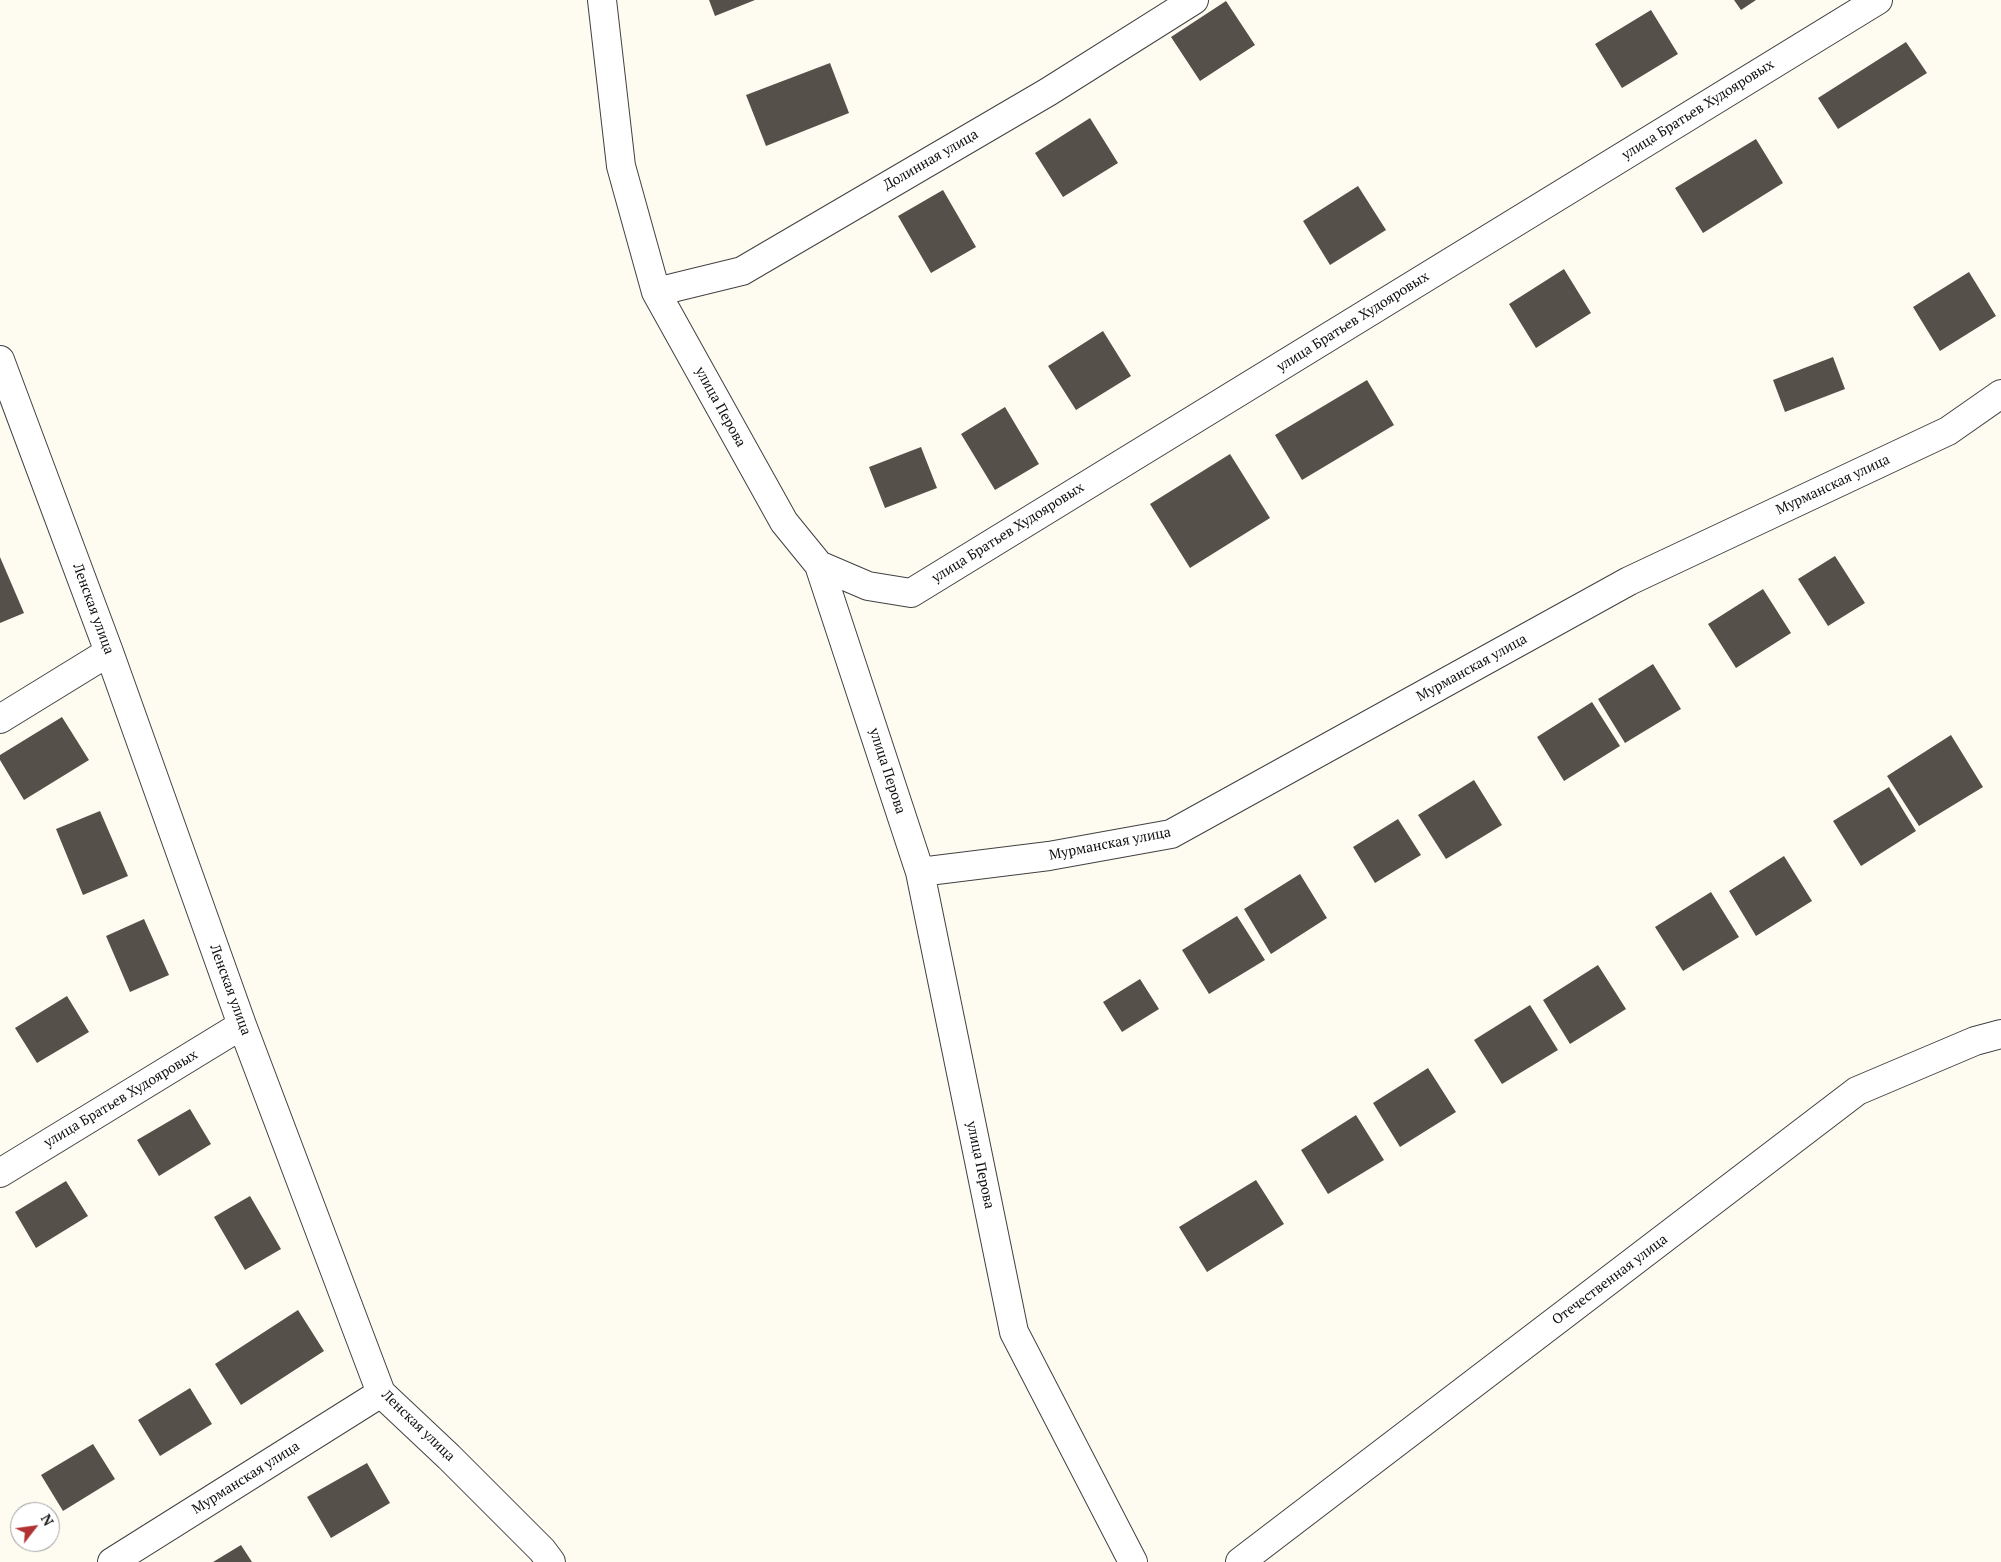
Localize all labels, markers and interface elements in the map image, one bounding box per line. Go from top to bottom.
street label: улица Братьев Худояровых [1619,56,1777,164]
street label: Долинная улица [881,126,981,194]
street label: улица Братьев Худояровых [1274,268,1432,376]
street label: улица Перова [691,364,749,450]
street label: Мурманская улица [1773,451,1893,519]
street label: улица Братьев Худояровых [929,479,1087,587]
street label: Ленская улица [69,561,117,657]
street label: Мурманская улица [1414,631,1530,705]
street label: улица Перова [865,726,909,816]
street label: Мурманская улица [1048,824,1172,864]
street label: Ленская улица [206,942,254,1038]
street label: улица Братьев Худояровых [41,1046,201,1152]
street label: улица Перова [963,1120,997,1210]
street label: Отечественная улица [1549,1231,1671,1329]
street label: Ленская улица [378,1387,458,1465]
street label: Мурманская улица [189,1438,303,1518]
north arrow [10,1502,60,1552]
text: N [37,1510,58,1529]

